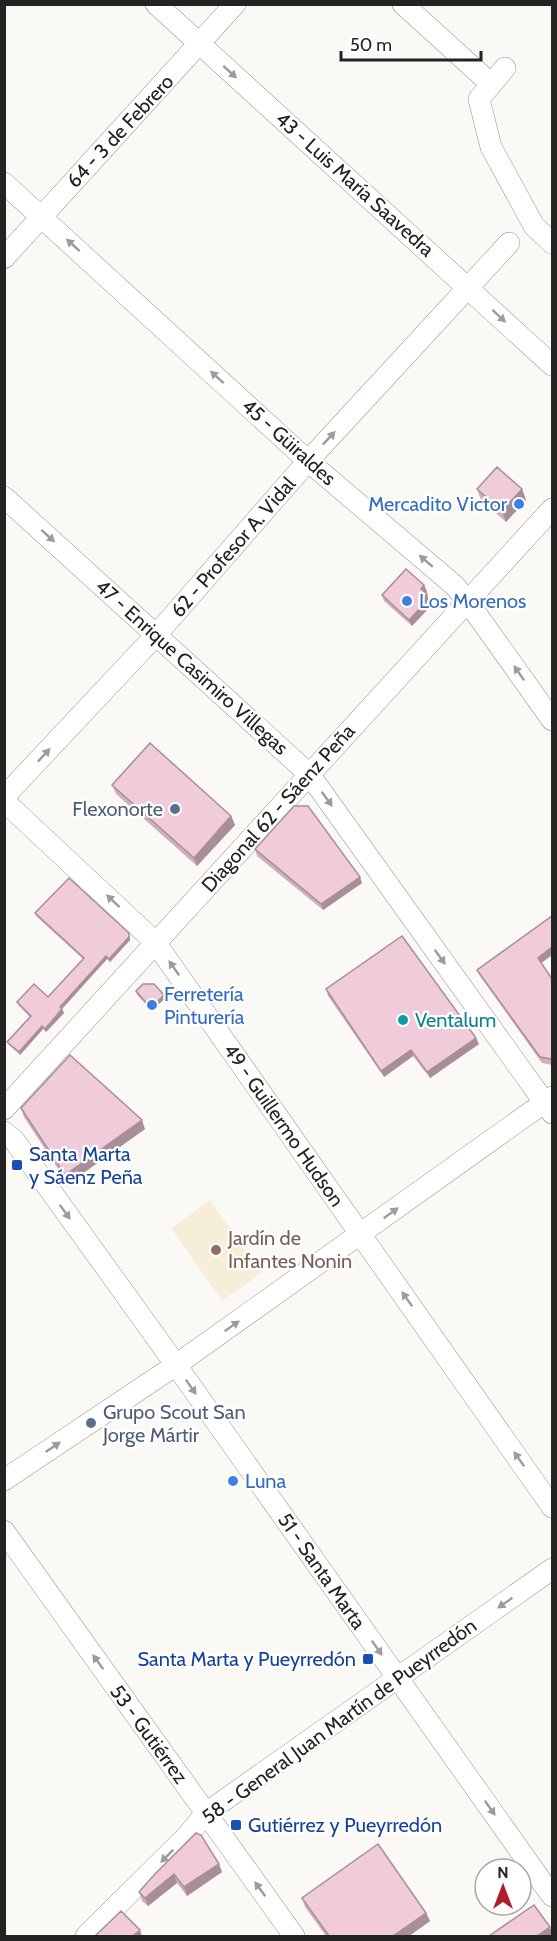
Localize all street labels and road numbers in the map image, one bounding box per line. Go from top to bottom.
street label: 64 - 3 de Febrero [61,69,179,193]
street label: 43 - Luis María Saavedra [271,107,439,262]
street label: 45 - Güiraldes [237,394,341,490]
street label: 62 - Profesor A. Vidal [166,472,301,622]
street label: 47 - Enrique Casimiro Villegas [91,574,293,760]
street label: Diagonal 62 - Sáenz Peña [196,719,360,897]
street label: 49 - Guillermo Hudson [219,1039,349,1211]
street label: 51 - Santa Marta [273,1508,371,1634]
street label: 58 - General Juan Martín de Pueyrredón [197,1613,481,1829]
street label: 53 - Gutiérrez [105,1680,193,1788]

